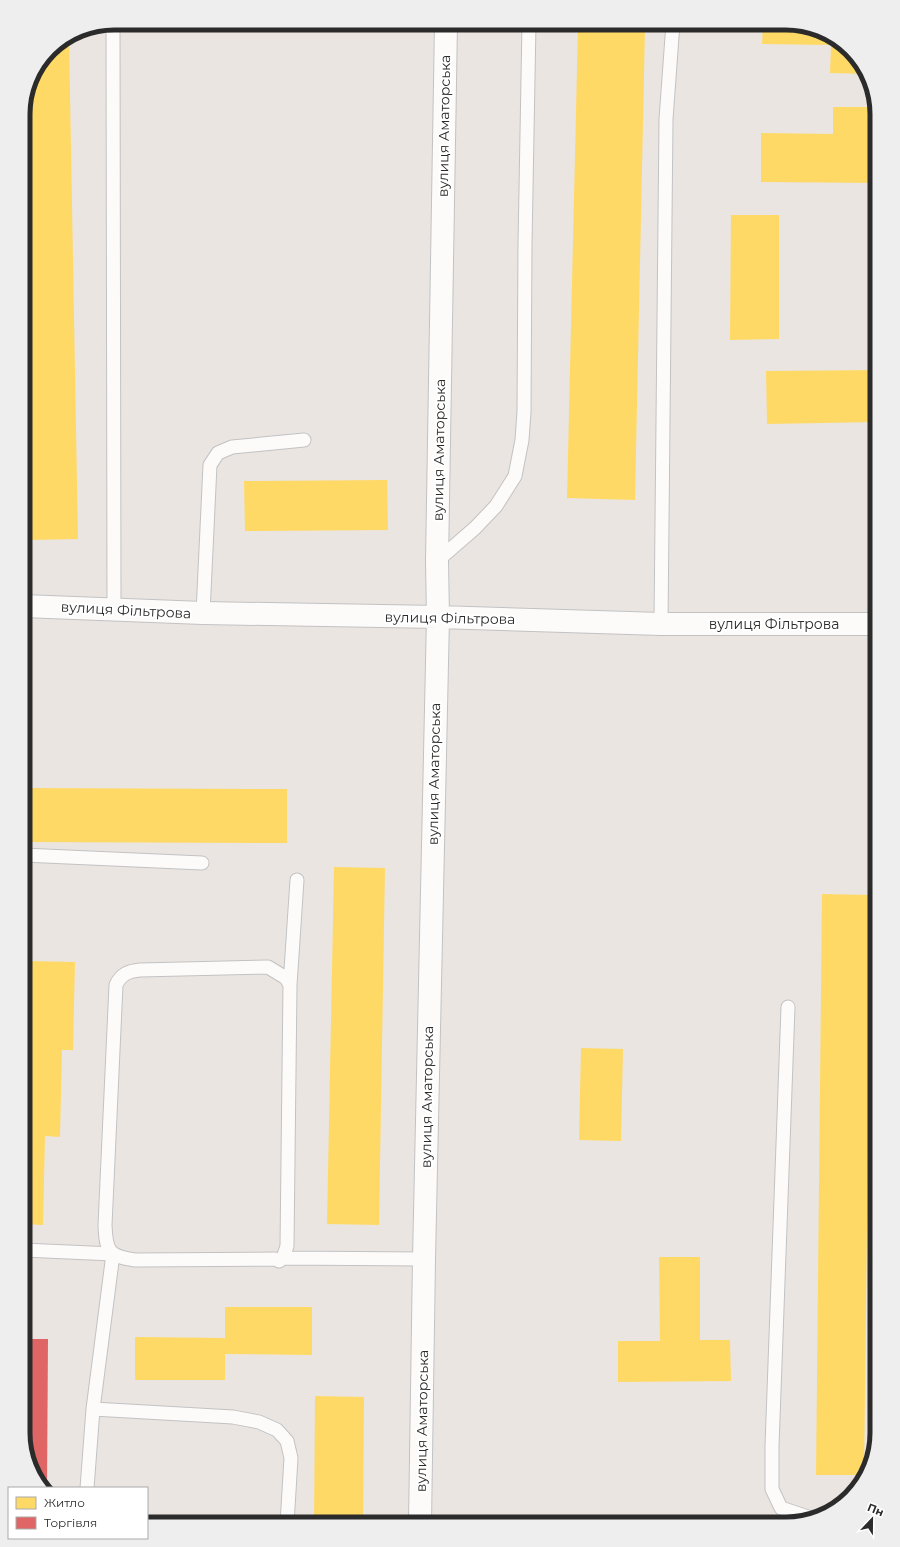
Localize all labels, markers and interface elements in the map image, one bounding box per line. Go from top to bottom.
street label: вулиця Аматорська [434,55,454,197]
street label: вулиця Аматорська [429,379,449,521]
street label: вулиця Фільтрова [60,598,192,622]
street label: вулиця Фільтрова [385,608,515,628]
street label: вулиця Фільтрова [709,615,839,633]
street label: вулиця Аматорська [424,703,444,845]
street label: вулиця Аматорська [417,1026,437,1168]
street label: вулиця Аматорська [412,1350,432,1492]
legend [8,1487,148,1539]
text: Житло [44,1495,85,1510]
north arrow [852,1499,892,1539]
text: Пн [865,1500,886,1519]
text: Торгівля [44,1515,97,1530]

